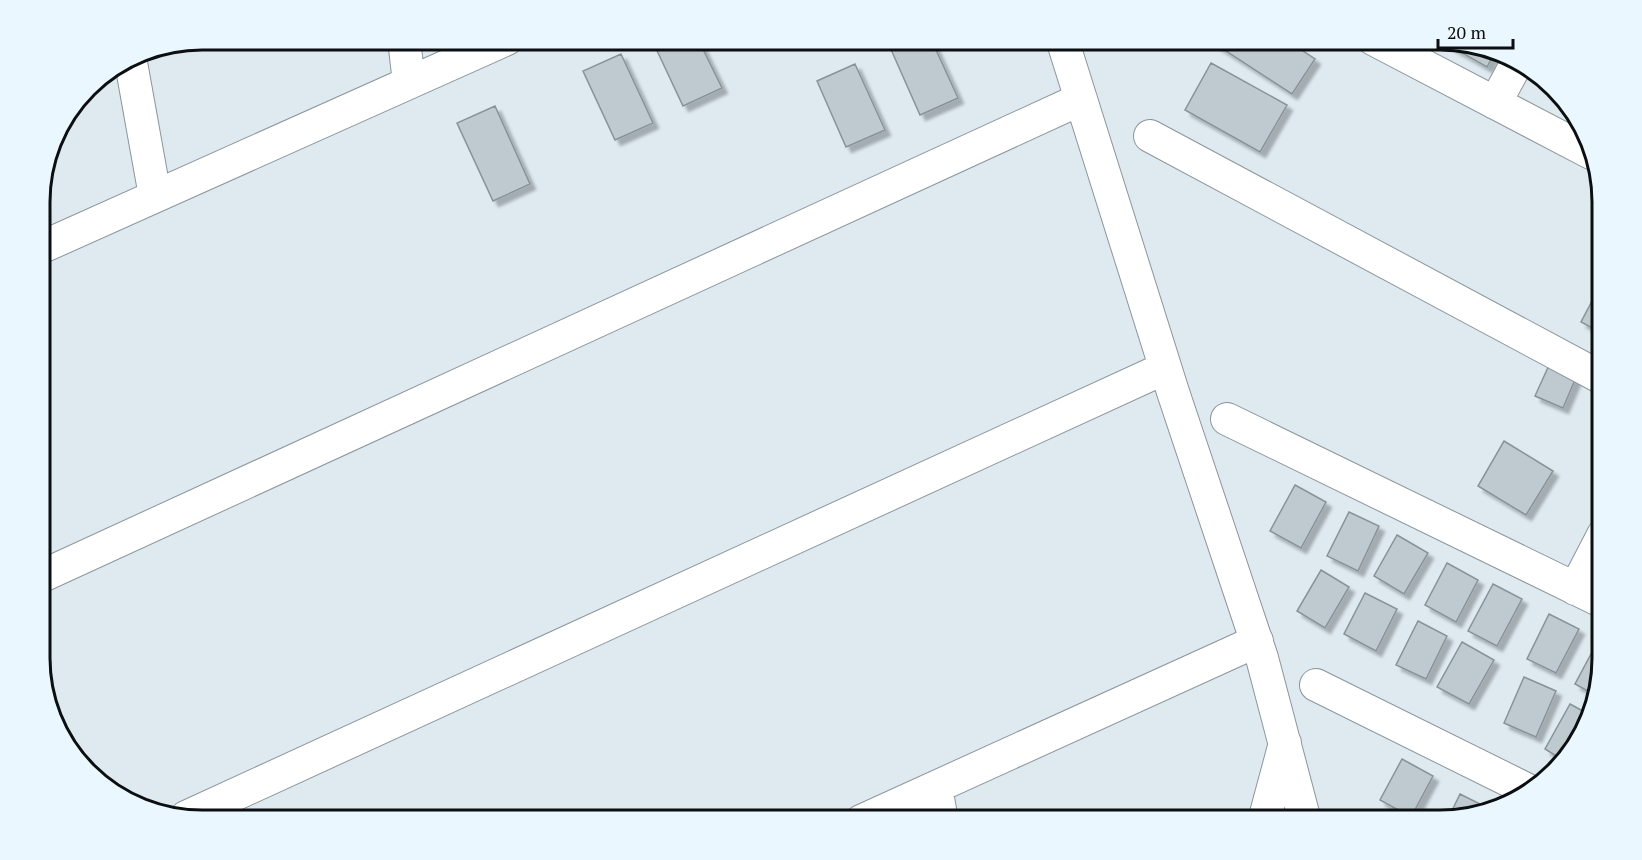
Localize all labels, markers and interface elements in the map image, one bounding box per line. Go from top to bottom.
scale bar [1438,12,1513,50]
text: 20 m [1447,20,1487,44]

